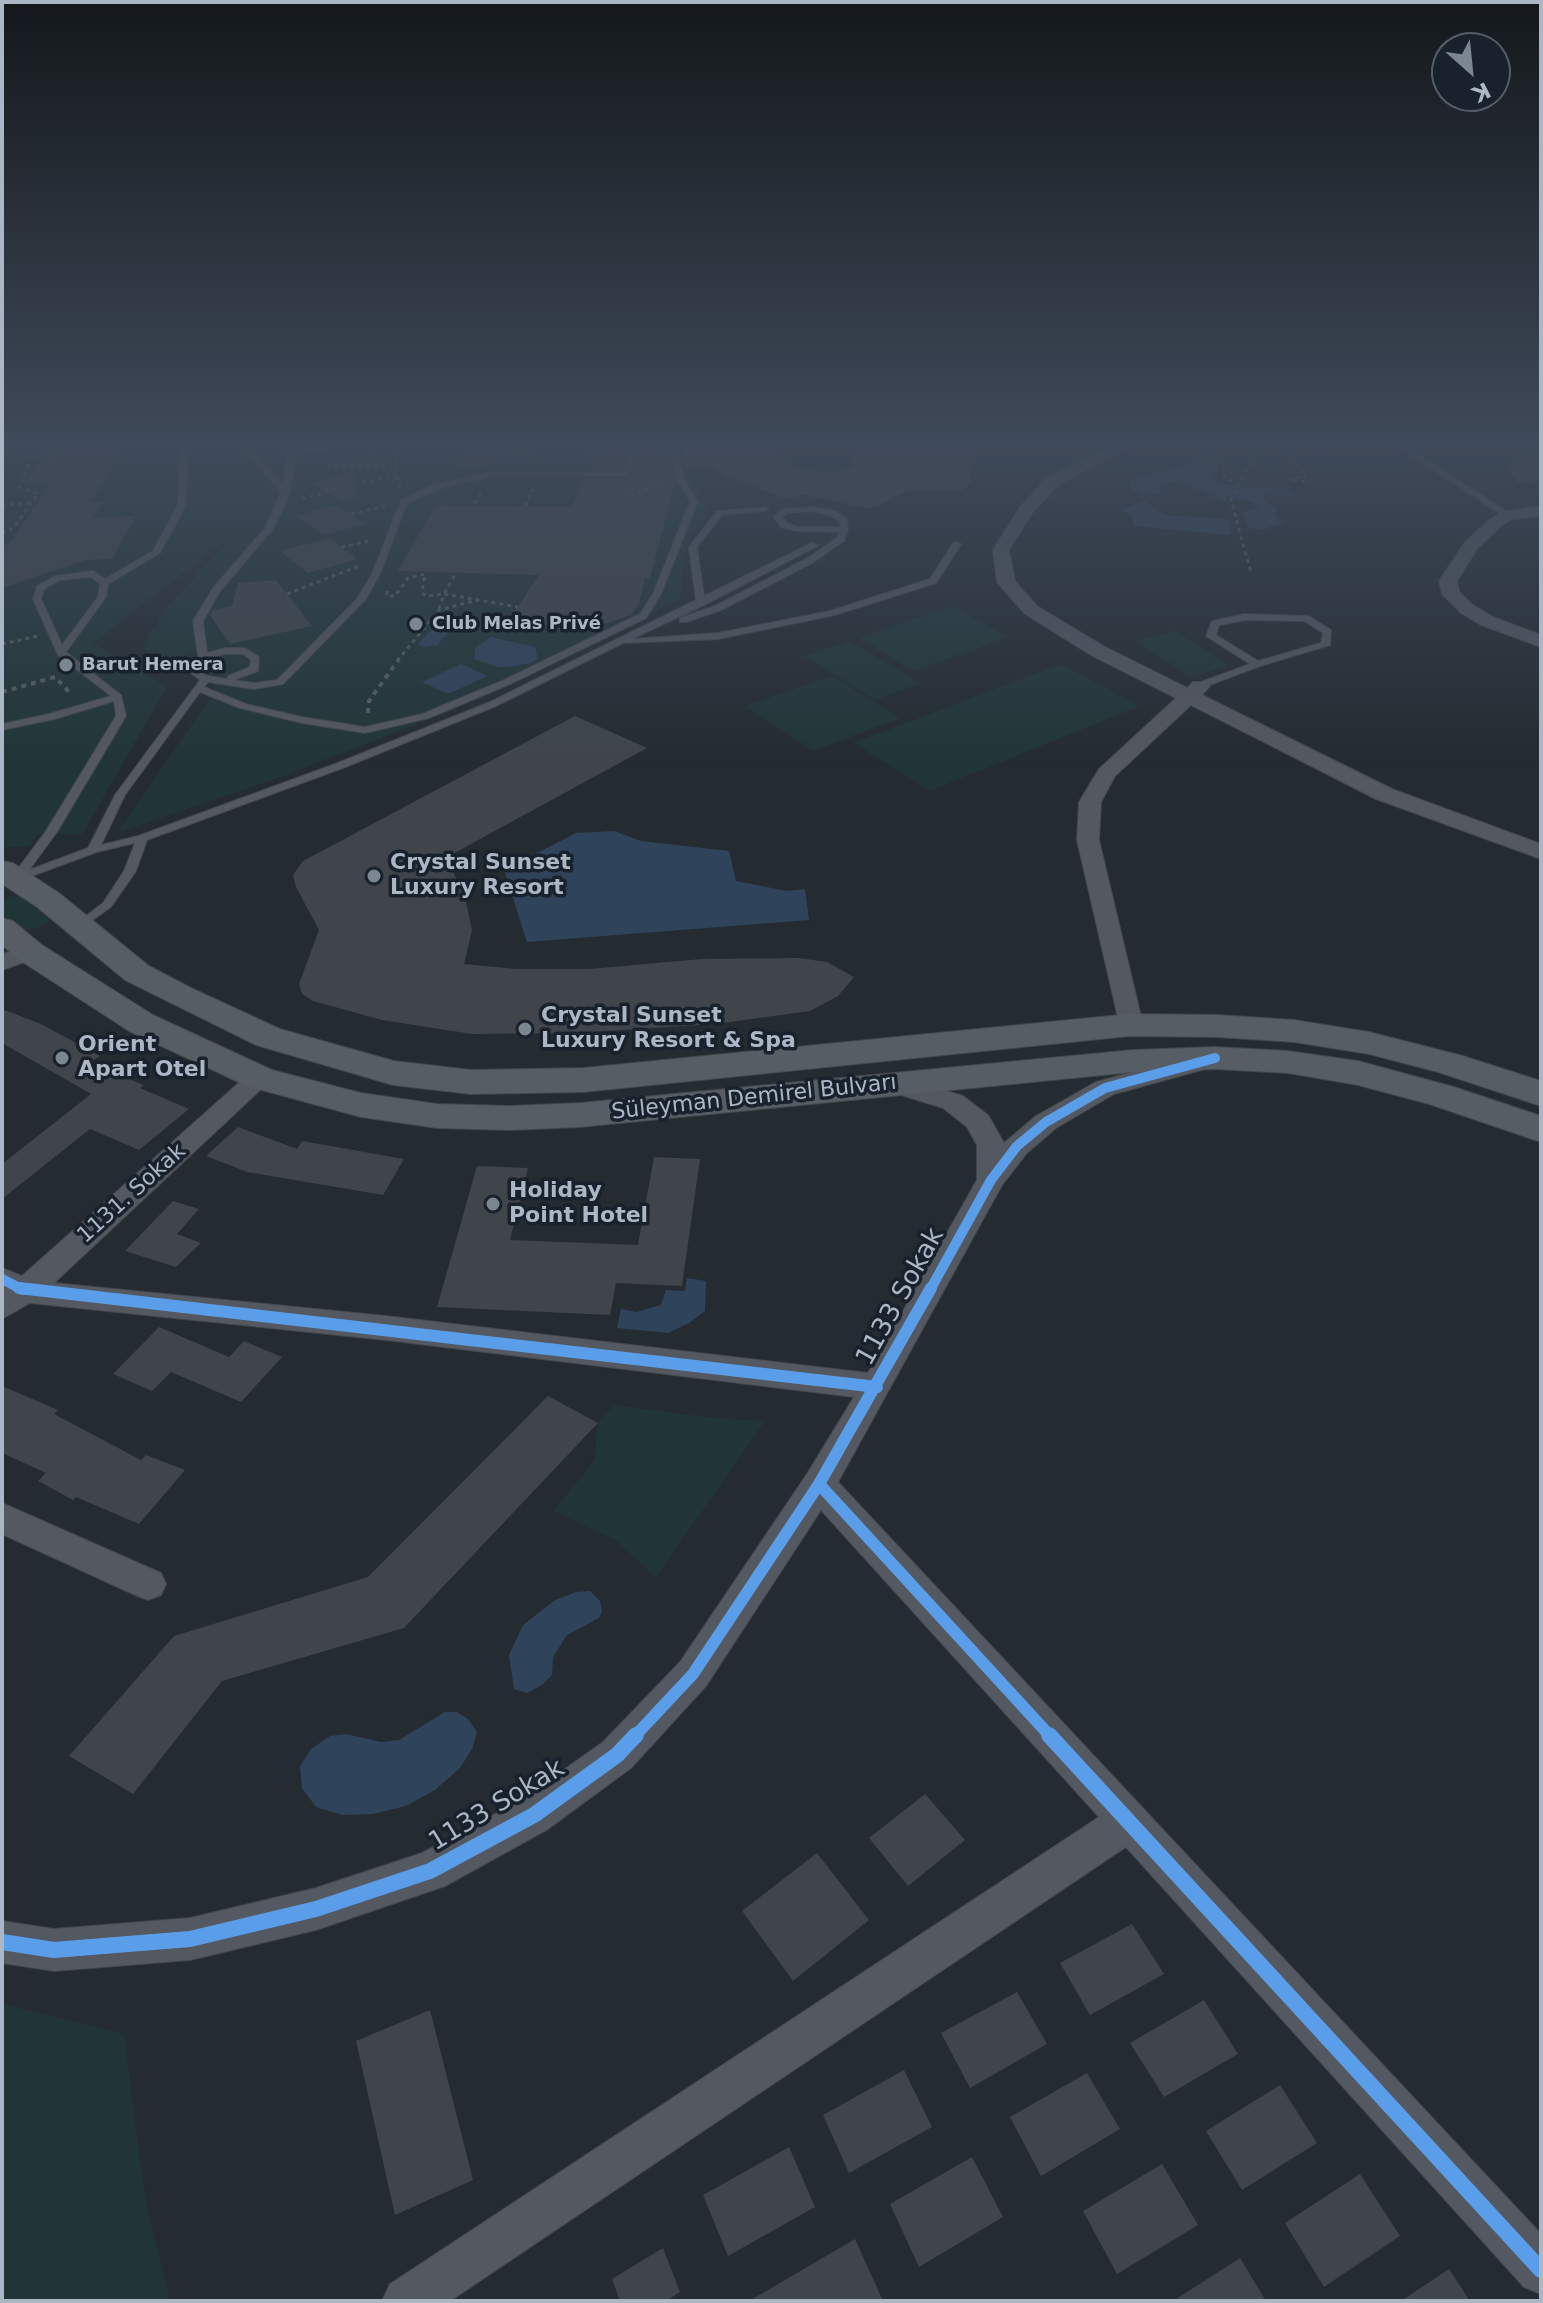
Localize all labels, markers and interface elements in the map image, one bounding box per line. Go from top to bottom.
north arrow [1431,32,1511,112]
text: K [1468,77,1494,107]
place label: Club Melas Privé [432,613,601,635]
marker: Club Melas Privé [407,615,425,633]
place label: Barut Hemera [82,654,224,676]
marker: Barut Hemera [57,656,75,674]
place label: Crystal Sunset Luxury Resort [390,850,571,902]
marker: Crystal Sunset Luxury Resort [365,867,383,885]
place label: Crystal Sunset Luxury Resort & Spa [541,1003,796,1054]
marker: Crystal Sunset Luxury Resort & Spa [516,1020,534,1038]
place label: Orient Apart Otel [78,1032,206,1084]
marker: Orient Apart Otel [53,1049,71,1067]
street label: Süleyman Demirel Bulvarı [610,1070,898,1126]
street label: 1131. Sokak [73,1139,191,1249]
place label: Holiday Point Hotel [509,1178,648,1230]
marker: Holiday Point Hotel [484,1195,502,1213]
street label: 1133 Sokak [850,1223,952,1371]
street label: 1133 Sokak [424,1753,570,1859]

